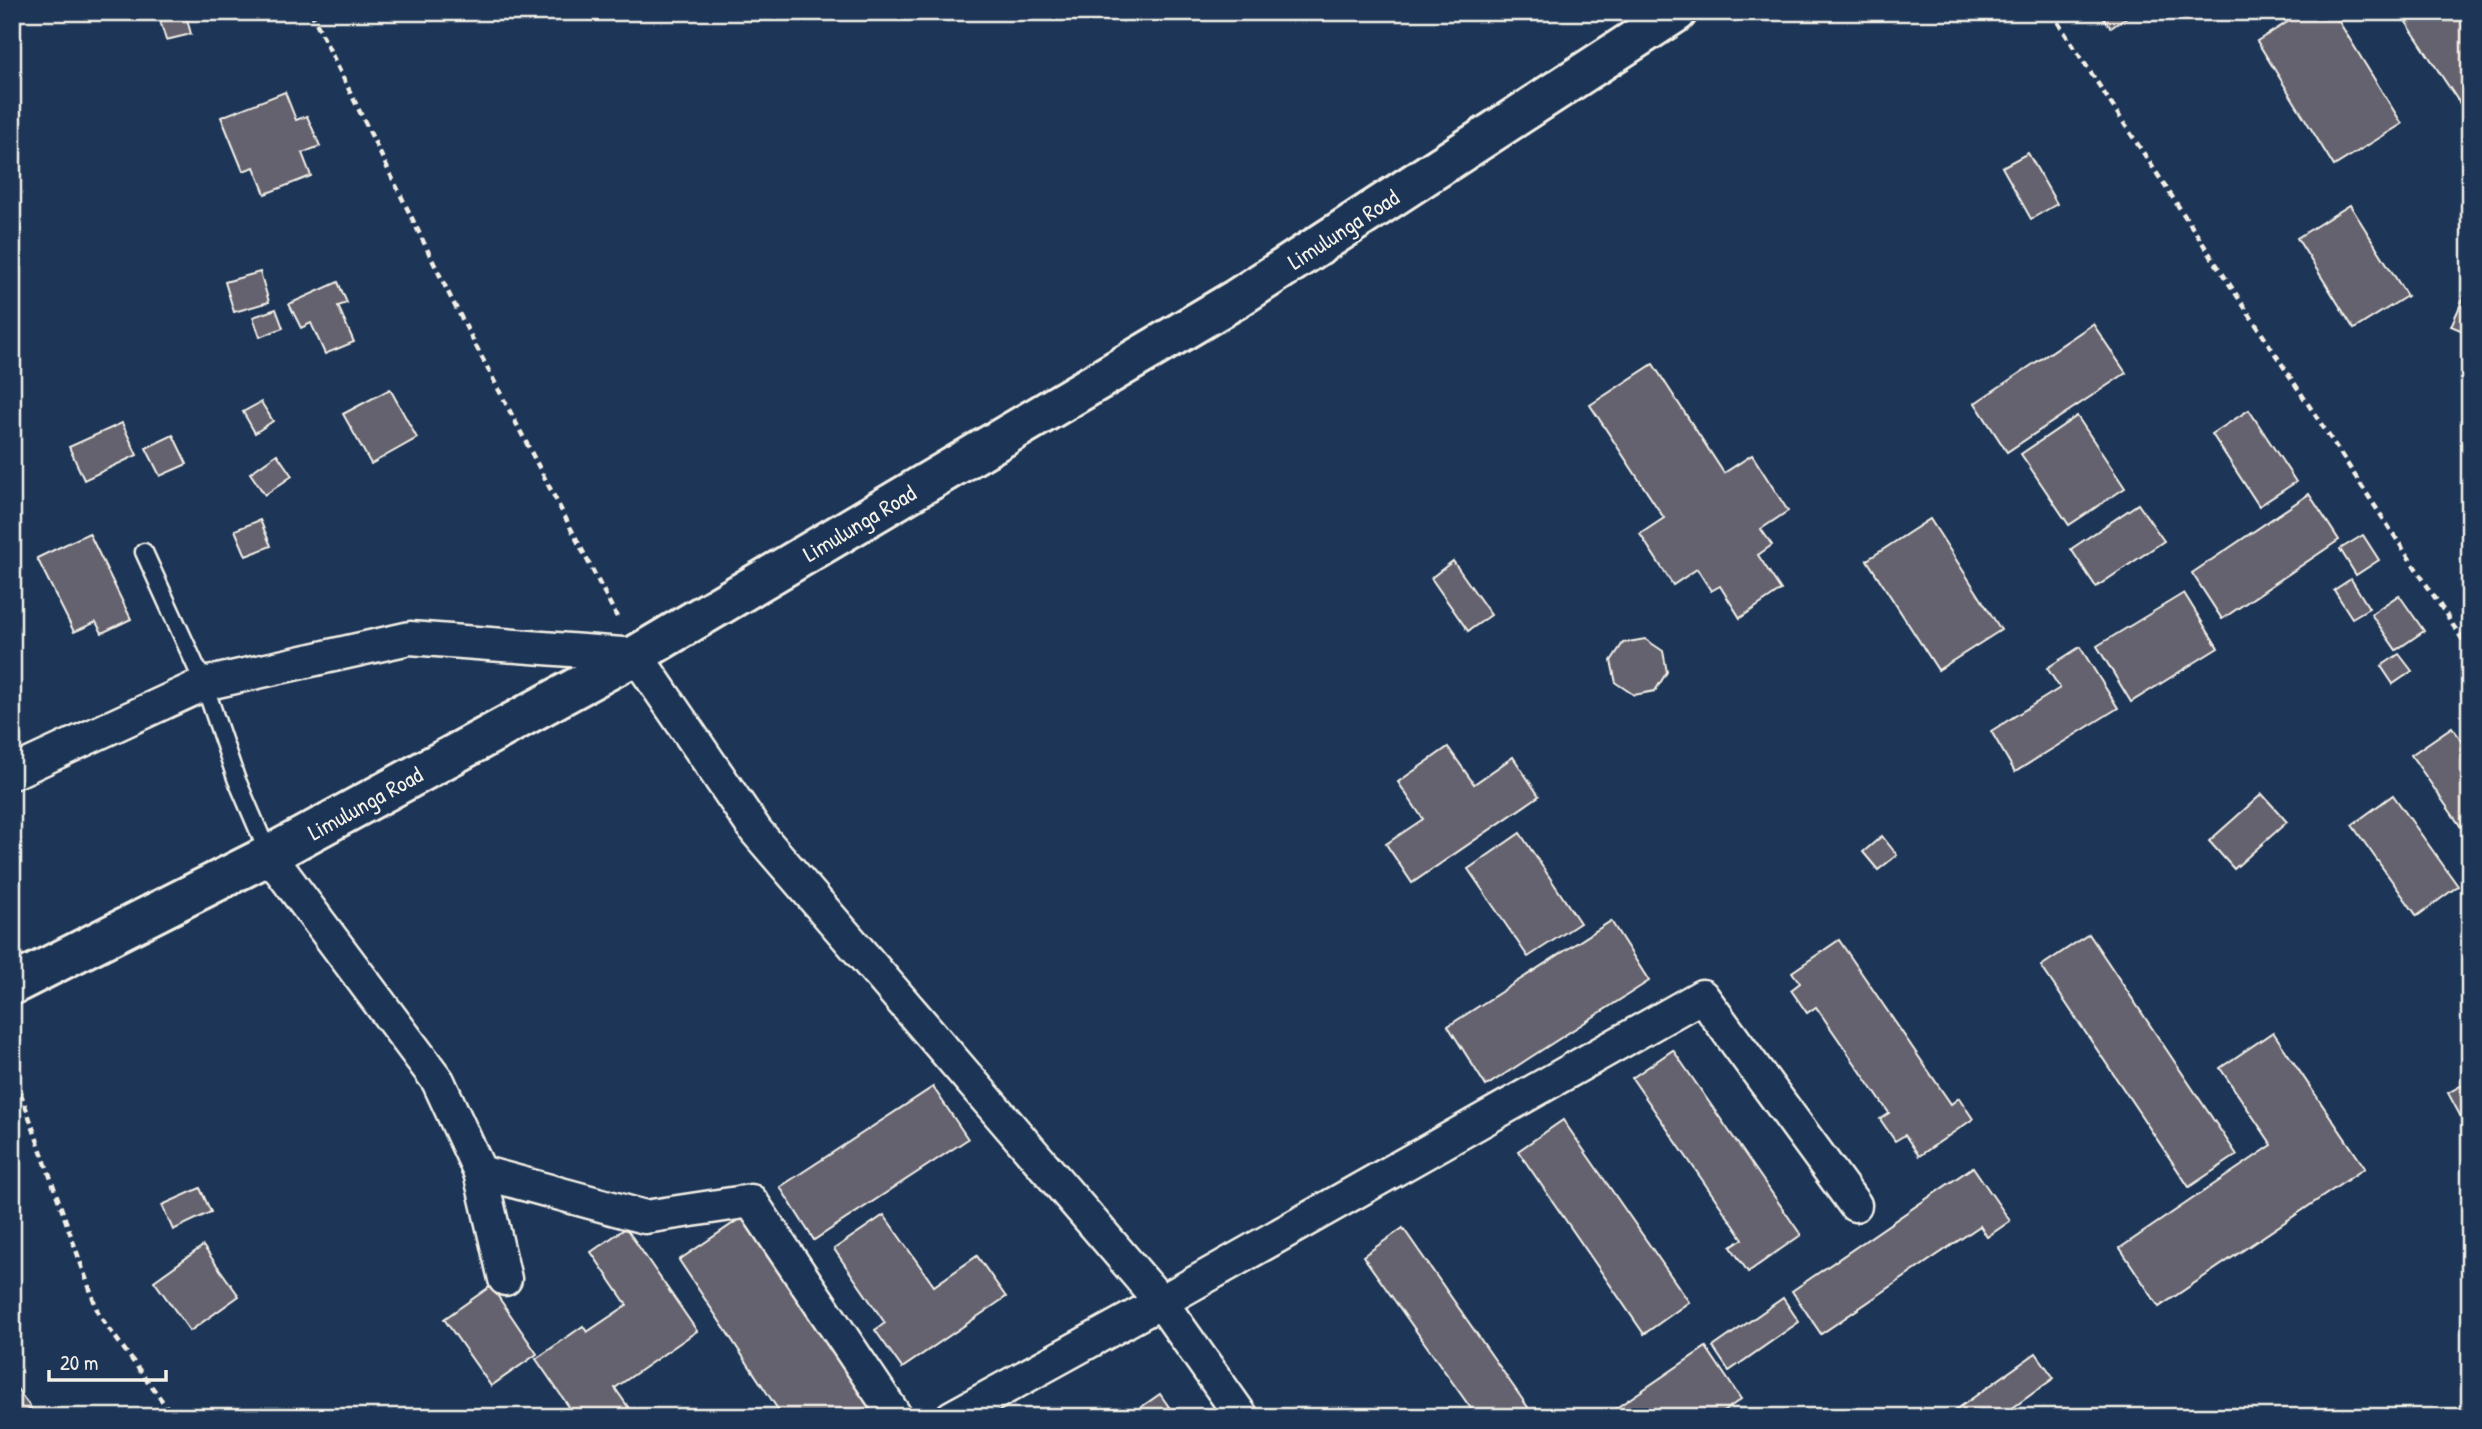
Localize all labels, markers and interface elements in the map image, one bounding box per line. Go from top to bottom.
street label: Limulunga Road [1282,182,1405,276]
street label: Limulunga Road [797,477,921,569]
street label: Limulunga Road [302,759,428,847]
scale bar [49,1338,166,1382]
text: 20 m [60,1348,98,1377]

